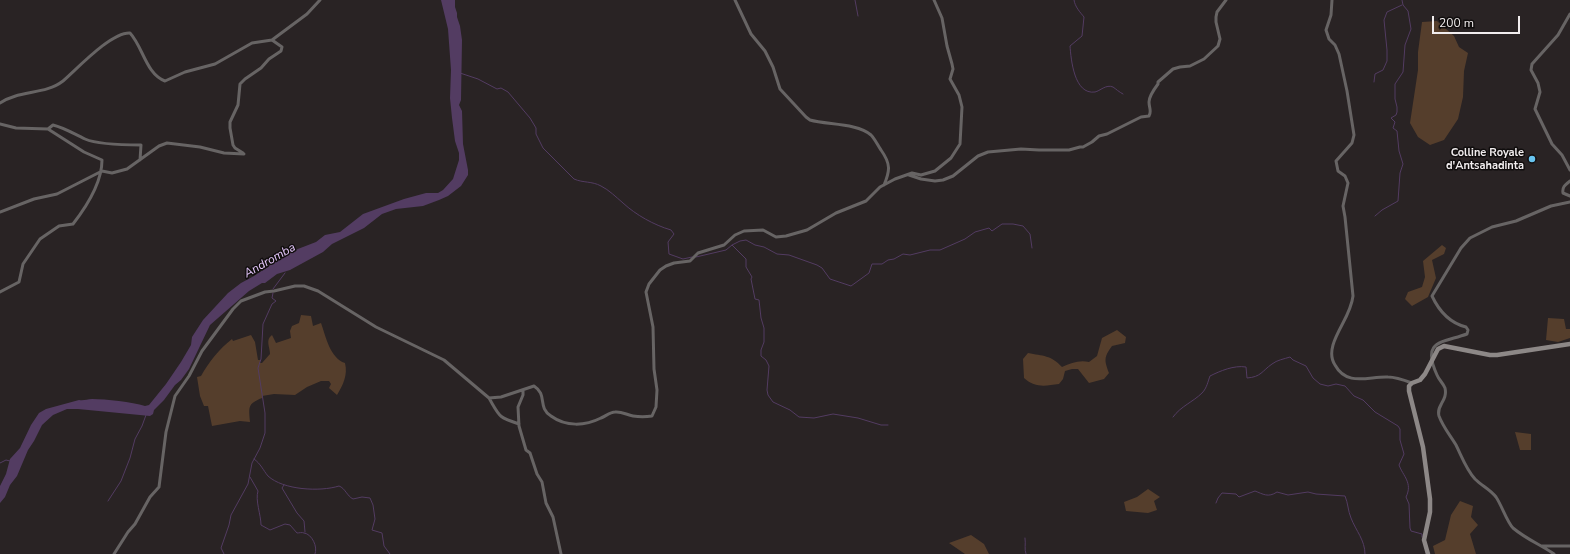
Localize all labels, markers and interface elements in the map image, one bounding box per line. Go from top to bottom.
scale bar [1434,8,1522,34]
text: 200 m [1439,15,1474,31]
place label: Colline Royale d'Antsahadinta [1446,146,1524,172]
marker: Colline Royale d'Antsahadinta [1527,154,1537,164]
water label: Andromba [242,240,298,282]

